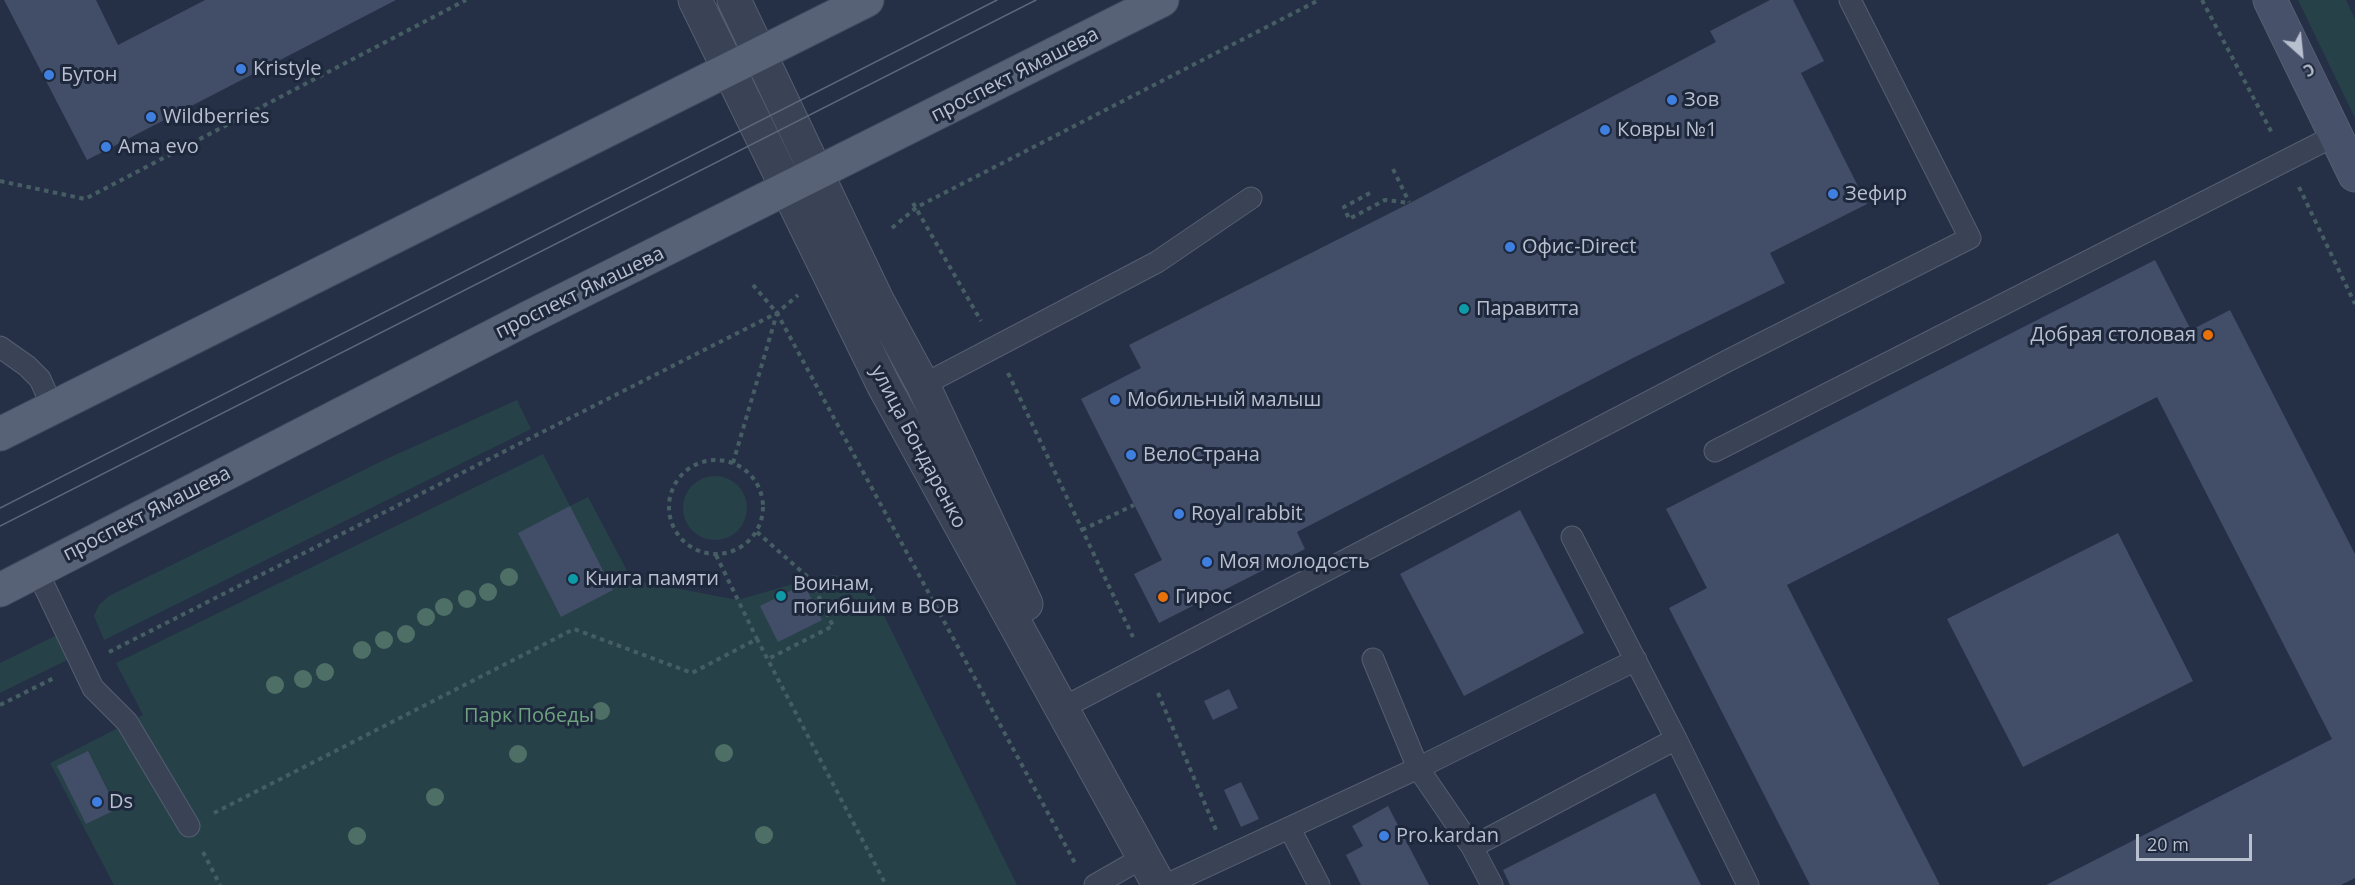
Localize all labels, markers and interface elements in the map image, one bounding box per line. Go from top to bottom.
street label: проспект Ямашева [927,22,1103,128]
north arrow [2271,24,2331,84]
place label: Kristyle [253,57,321,81]
text: С [2300,58,2319,82]
marker: Kristyle [234,62,248,76]
place label: Бутон [61,63,117,87]
marker: Бутон [42,68,56,82]
place label: Зов [1684,88,1719,112]
marker: Зов [1665,93,1679,107]
place label: Wildberries [163,105,269,129]
marker: Wildberries [144,110,158,124]
place label: Ковры №1 [1617,118,1717,142]
marker: Ковры №1 [1598,123,1612,137]
place label: Ama evo [118,135,199,159]
marker: Ama evo [99,140,113,154]
place label: Зефир [1845,182,1907,206]
marker: Зефир [1826,187,1840,201]
place label: Офис-Direct [1522,235,1636,259]
marker: Офис-Direct [1503,240,1517,254]
street label: проспект Ямашева [492,242,668,344]
place label: Паравитта [1476,297,1579,321]
marker: Паравитта [1457,302,1471,316]
place label: Добрая столовая [2031,323,2196,347]
marker: Добрая столовая [2201,328,2215,342]
street label: улица Бондаренко [865,361,971,533]
place label: Мобильный малыш [1127,388,1321,412]
marker: Мобильный малыш [1108,393,1122,407]
place label: ВелоСтрана [1143,443,1260,467]
marker: ВелоСтрана [1124,448,1138,462]
street label: проспект Ямашева [59,461,235,567]
place label: Royal rabbit [1191,502,1303,526]
marker: Royal rabbit [1172,507,1186,521]
place label: Моя молодость [1219,550,1370,574]
marker: Моя молодость [1200,555,1214,569]
place label: Книга памяти [585,567,719,591]
marker: Книга памяти [566,572,580,586]
place label: Воинам, погибшим в ВОВ [793,572,959,619]
place label: Гирос [1175,585,1232,609]
marker: Воинам, погибшим в ВОВ [774,589,788,603]
marker: Гирос [1156,590,1170,604]
park label: Парк Победы [464,704,594,728]
place label: Ds [109,790,133,814]
marker: Ds [90,795,104,809]
scale bar [2139,822,2254,860]
place label: Pro.kardan [1396,824,1499,848]
marker: Pro.kardan [1377,829,1391,843]
text: 20 m [2147,832,2189,856]

